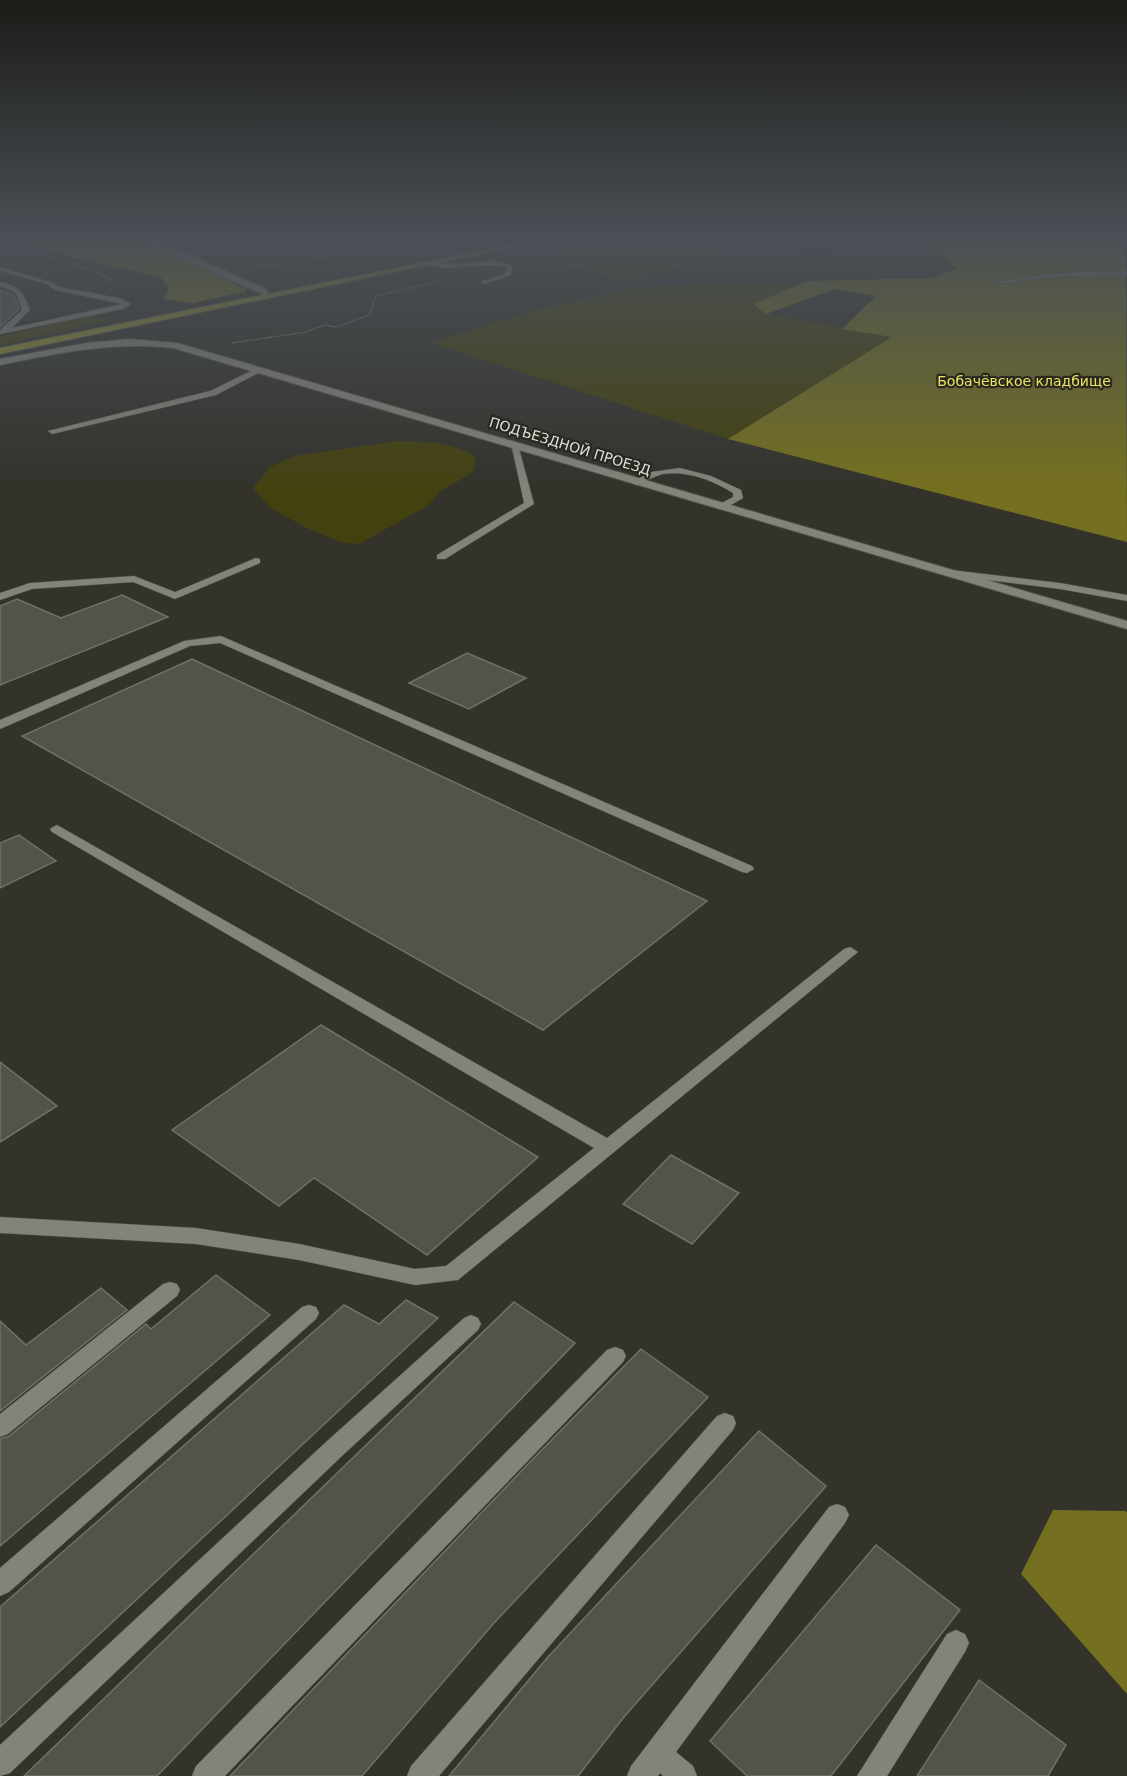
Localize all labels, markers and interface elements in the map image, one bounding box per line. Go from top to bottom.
park label: Бобачёвское кладбище [937,373,1111,389]
street label: ПОДЪЕЗДНОЙ ПРОЕЗД [487,413,653,478]

